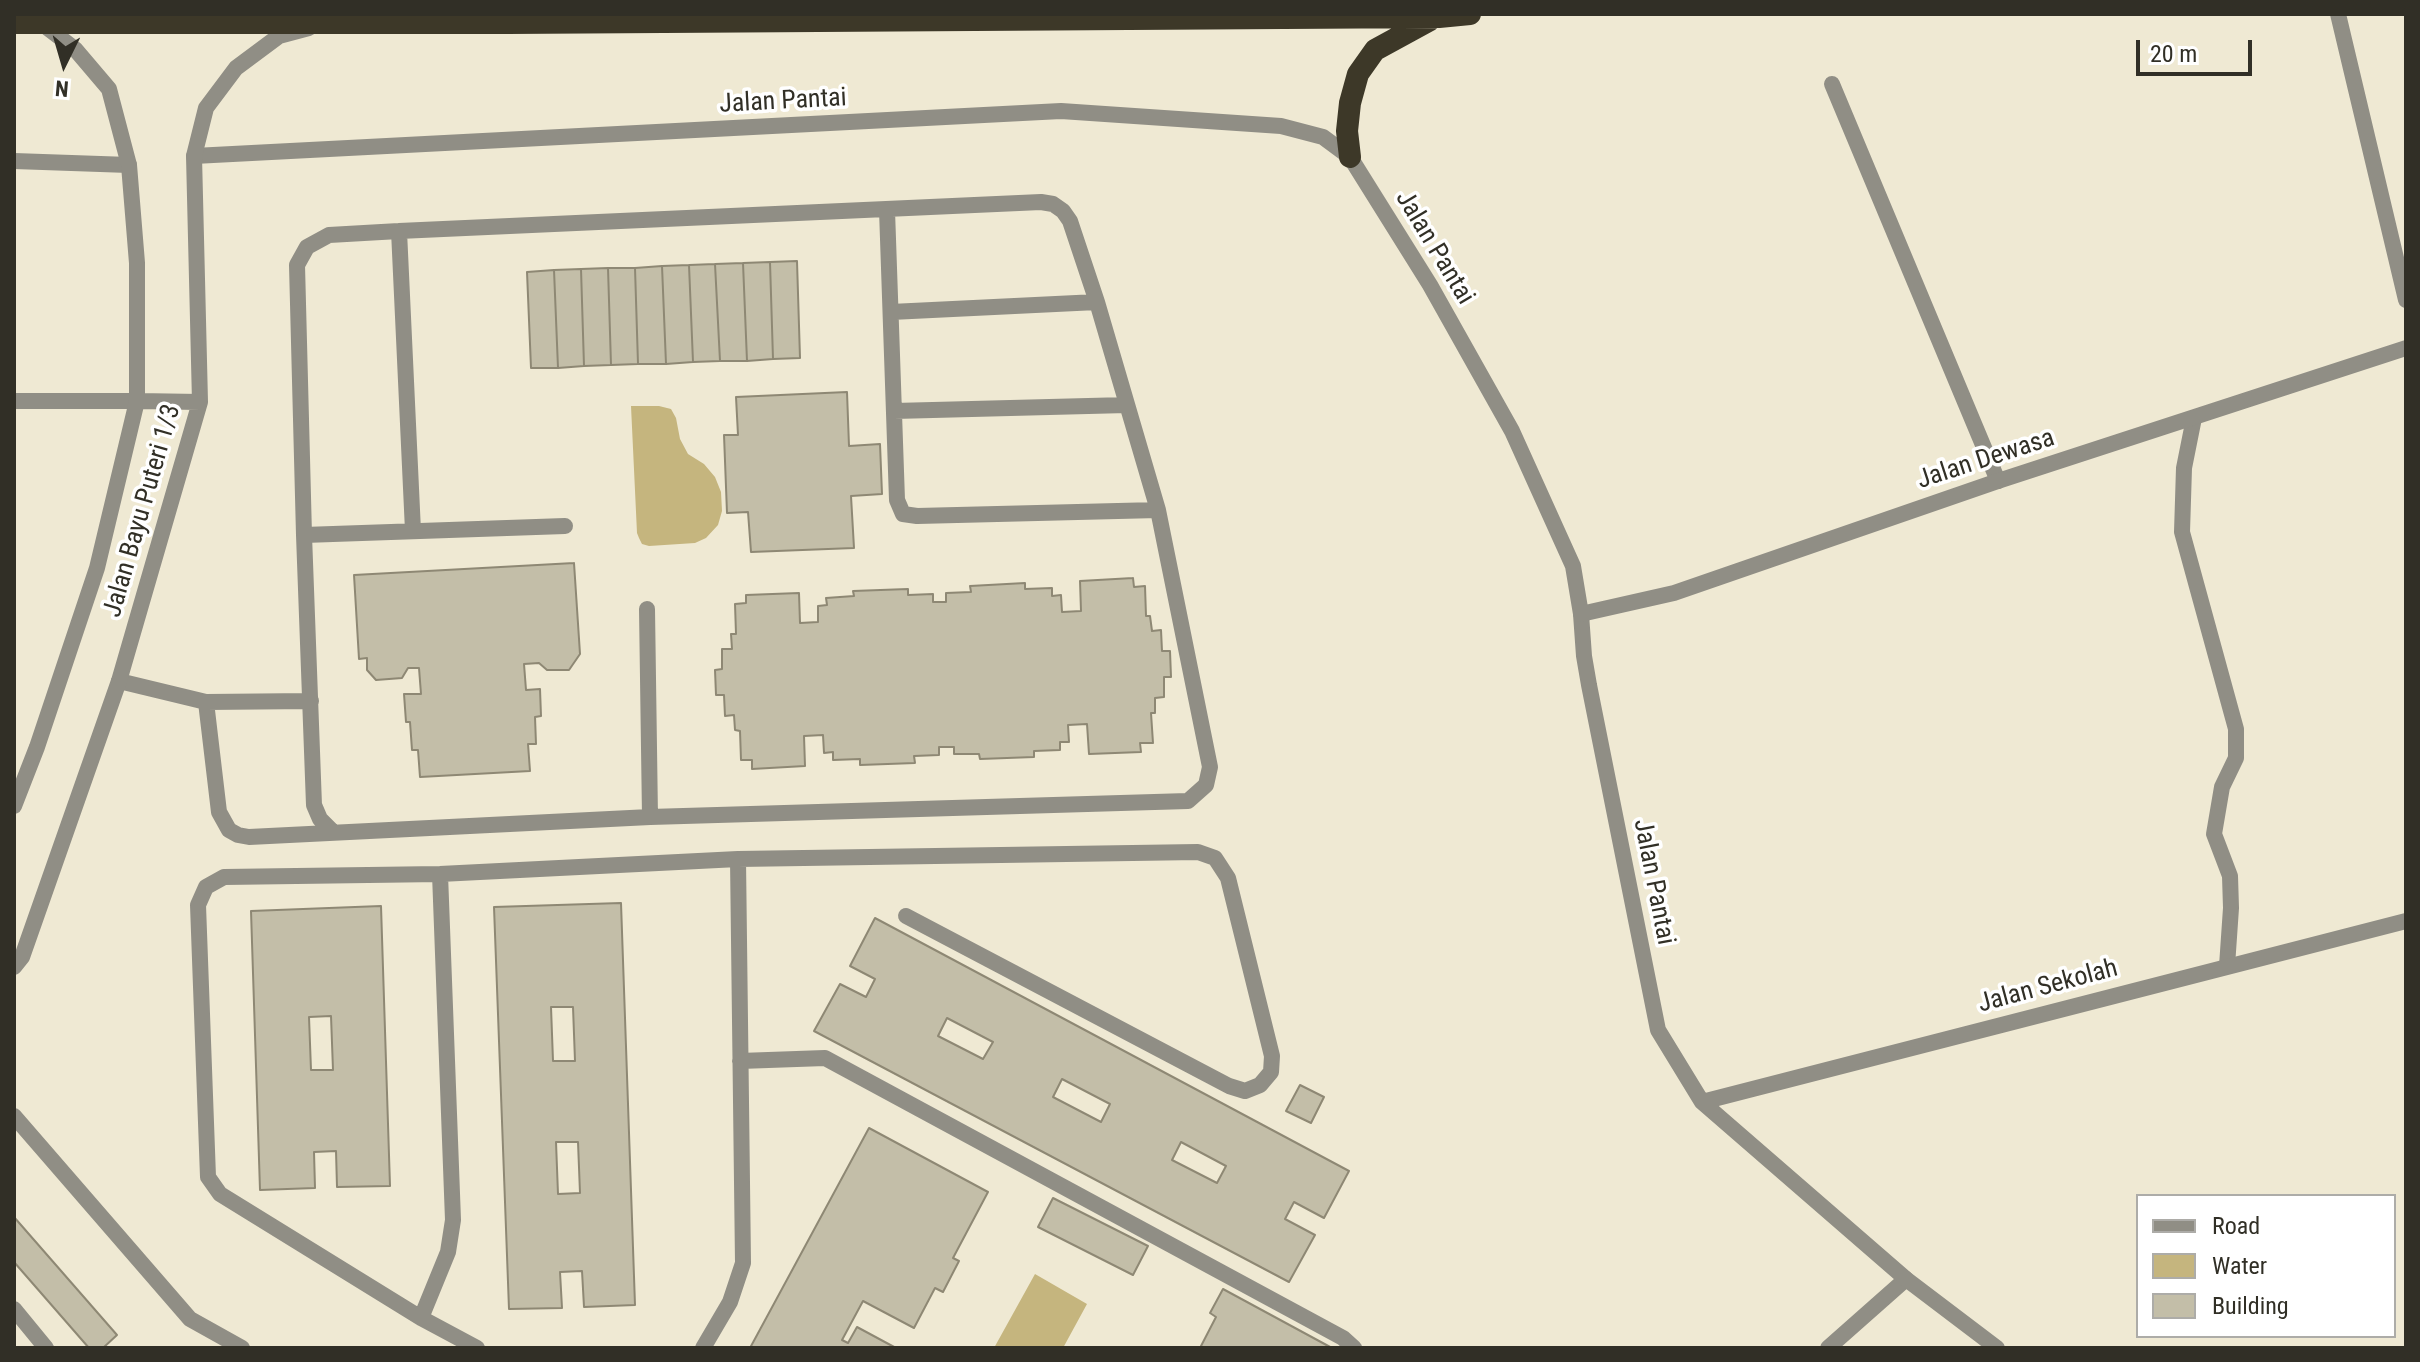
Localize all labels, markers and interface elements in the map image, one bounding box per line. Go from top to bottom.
north arrow [24,24,104,104]
scale bar [2140,24,2256,74]
text: 20 m [2150,40,2197,68]
text: N [54,75,70,101]
street label: Jalan Pantai [719,83,847,121]
street label: Jalan Pantai [1388,185,1480,311]
street label: Jalan Bayu Puteri 1/3 [98,401,188,621]
street label: Jalan Dewasa [1913,423,2059,497]
street label: Jalan Pantai [1626,816,1680,948]
street label: Jalan Sekolah [1975,953,2121,1021]
legend [2136,1194,2396,1338]
text: Road [2212,1212,2260,1240]
text: Water [2212,1252,2267,1280]
text: Building [2212,1292,2289,1320]

